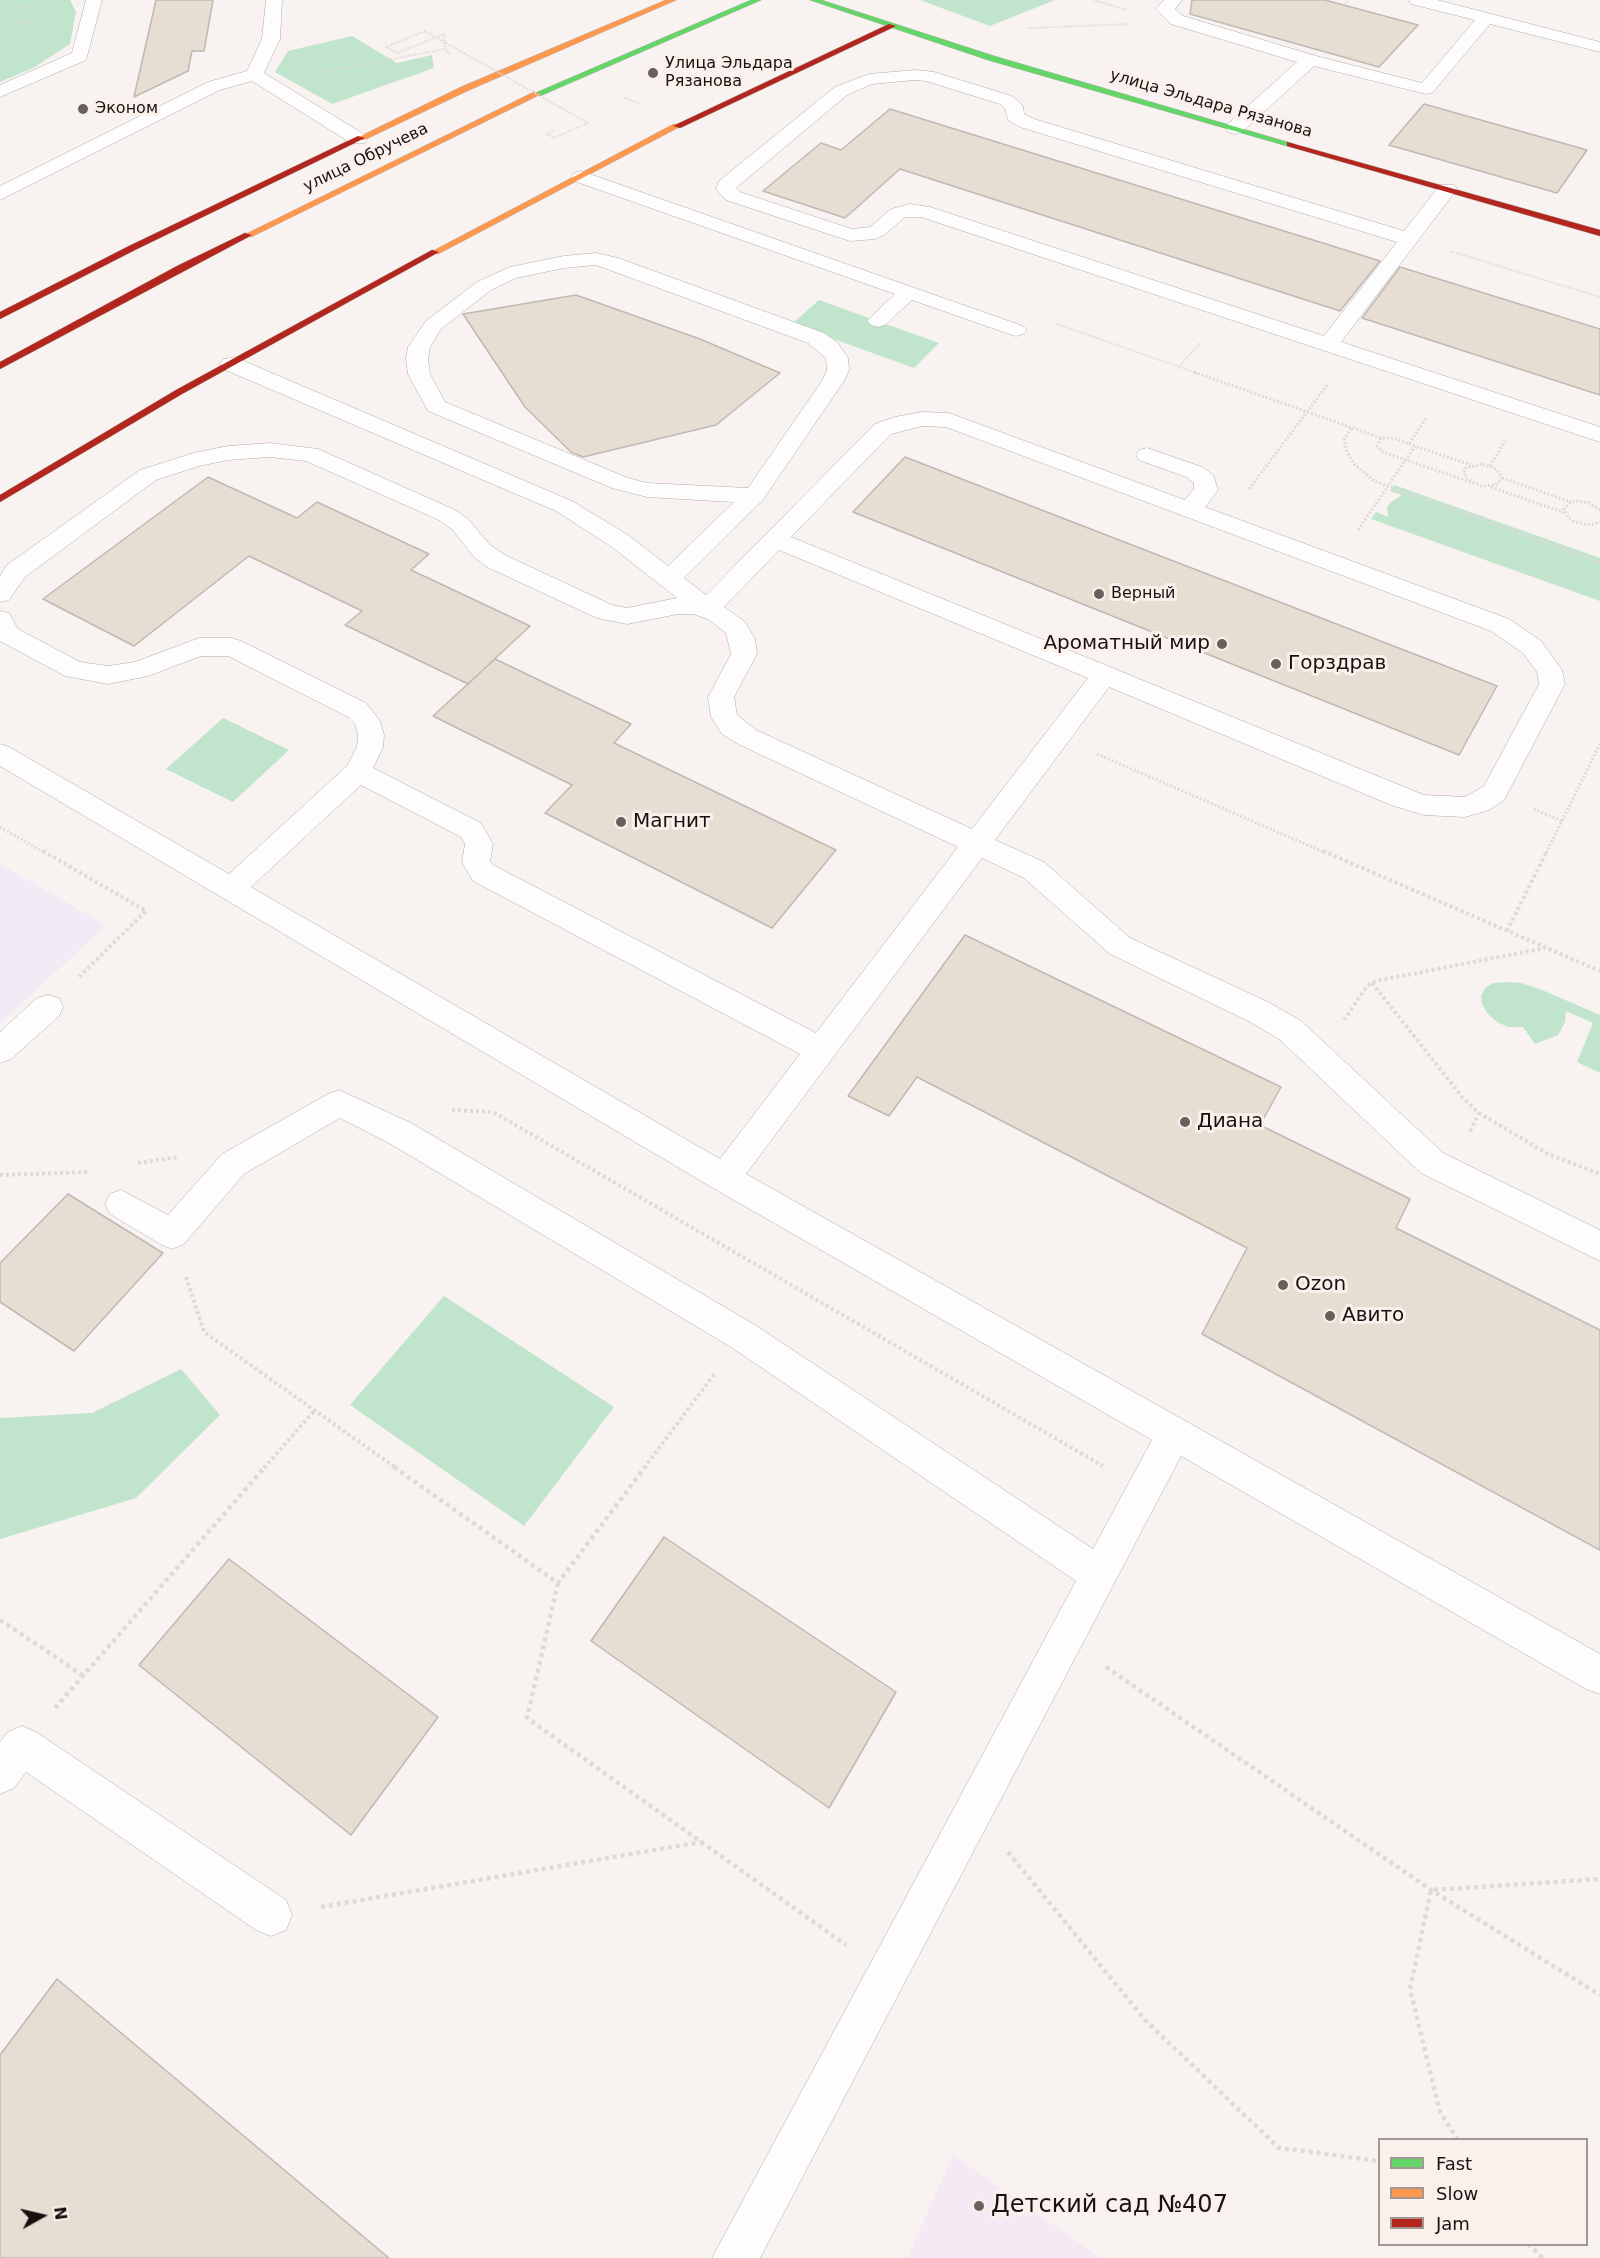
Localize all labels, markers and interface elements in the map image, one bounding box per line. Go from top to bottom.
place label: Улица Эльдара Рязанова [665,54,793,92]
marker: Улица Эльдара Рязанова [646,66,660,80]
street label: улица Эльдара Рязанова [1108,66,1314,142]
place label: Эконом [95,99,158,119]
marker: Эконом [76,102,90,116]
street label: улица Обручева [300,119,432,197]
place label: Верный [1111,584,1175,604]
marker: Верный [1092,587,1106,601]
place label: Ароматный мир [1043,632,1210,656]
marker: Ароматный мир [1215,637,1229,651]
place label: Горздрав [1288,652,1386,676]
marker: Горздрав [1269,657,1283,671]
place label: Магнит [633,810,711,834]
marker: Магнит [614,815,628,829]
place label: Диана [1197,1110,1263,1134]
marker: Диана [1178,1115,1192,1129]
place label: Ozon [1295,1273,1346,1297]
marker: Ozon [1276,1278,1290,1292]
place label: Авито [1342,1304,1404,1328]
marker: Авито [1323,1309,1337,1323]
legend [1378,2138,1588,2246]
text: Fast [1436,2153,1472,2174]
text: Slow [1436,2183,1478,2204]
north arrow [12,2186,72,2246]
place label: Детский сад №407 [991,2192,1228,2220]
marker: Детский сад №407 [972,2199,986,2213]
text: N [50,2205,71,2221]
text: Jam [1436,2213,1470,2234]

